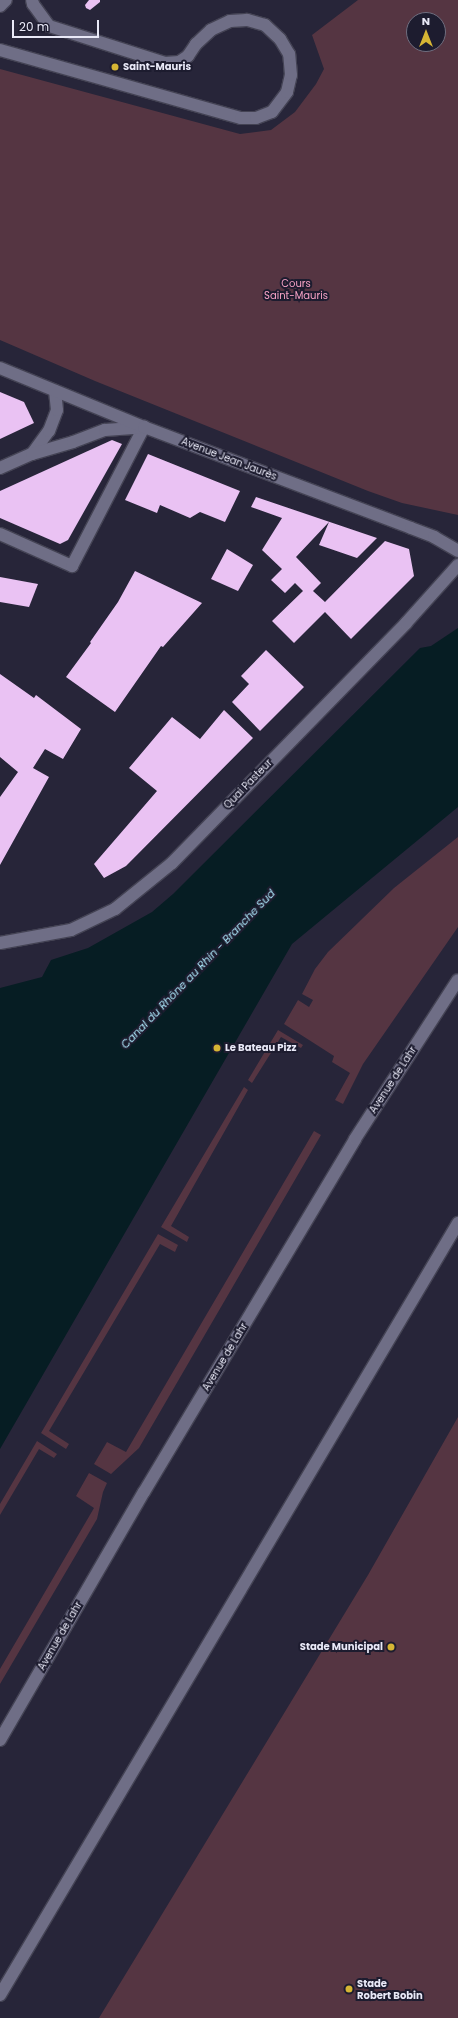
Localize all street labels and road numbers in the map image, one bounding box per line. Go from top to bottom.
street label: Avenue Jean Jaurès [180,435,278,483]
street label: Quai Pasteur [221,757,275,811]
street label: Avenue de Lahr [367,1044,419,1116]
street label: Avenue de Lahr [200,1321,250,1393]
street label: Avenue de Lahr [36,1600,84,1672]

